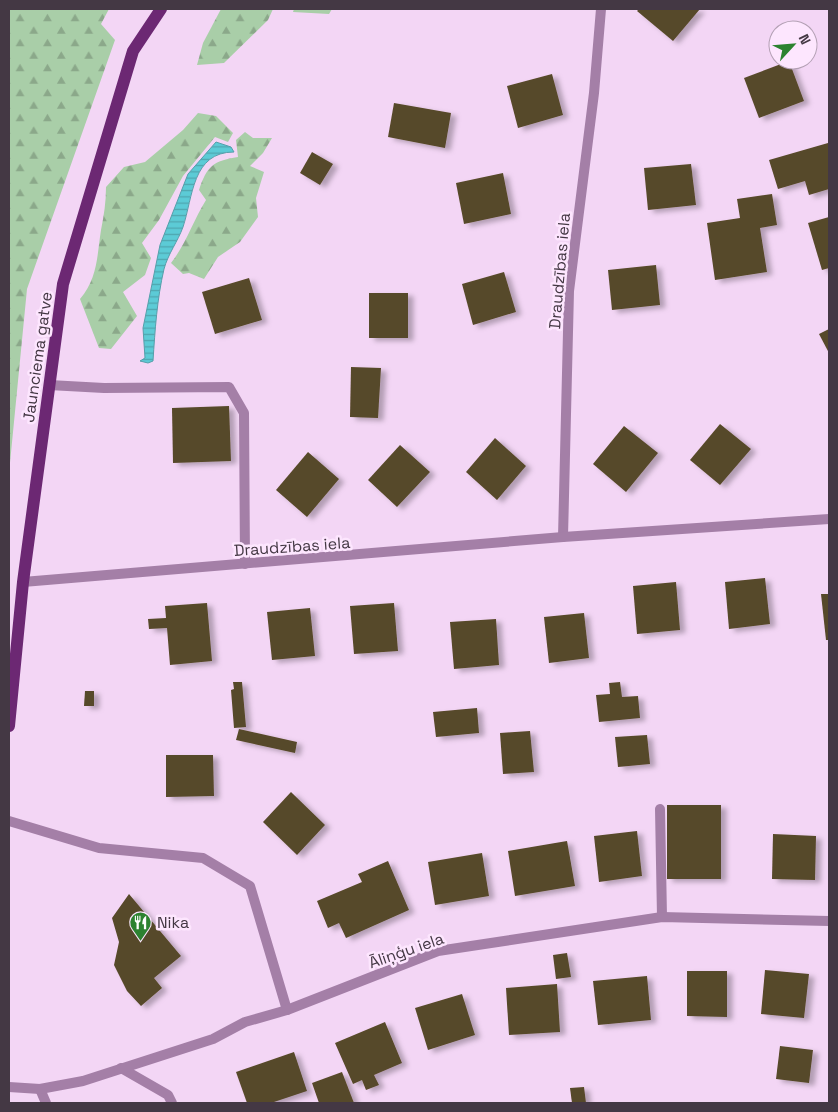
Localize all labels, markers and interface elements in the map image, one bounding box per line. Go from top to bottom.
north arrow [768,20,818,70]
text: N [795,31,815,47]
street label: Draudzības iela [544,212,575,330]
street label: Jaunciema gatve [18,290,57,424]
street label: Draudzības iela [233,532,351,561]
restaurant icon: Nika [129,910,153,941]
place label: Nika [157,912,189,933]
street label: Āliņģu iela [366,928,447,973]

